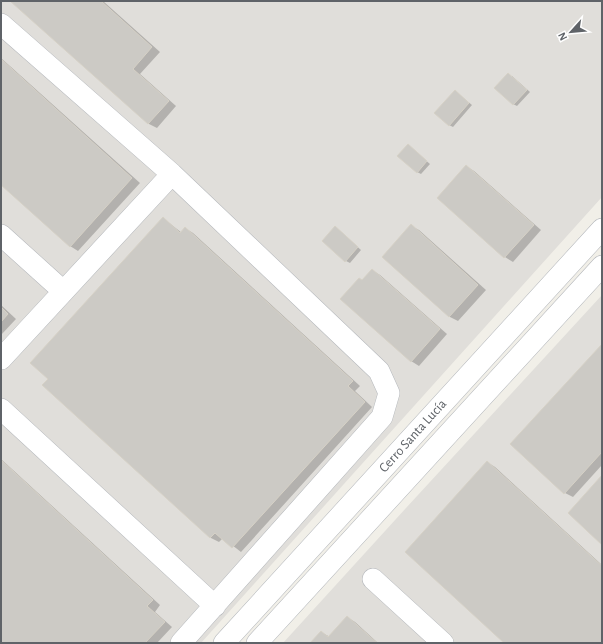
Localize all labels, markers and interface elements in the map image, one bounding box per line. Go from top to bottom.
north arrow [551,12,591,52]
text: N [556,30,569,42]
street label: Cerro Santa Lucía [377,396,450,475]

